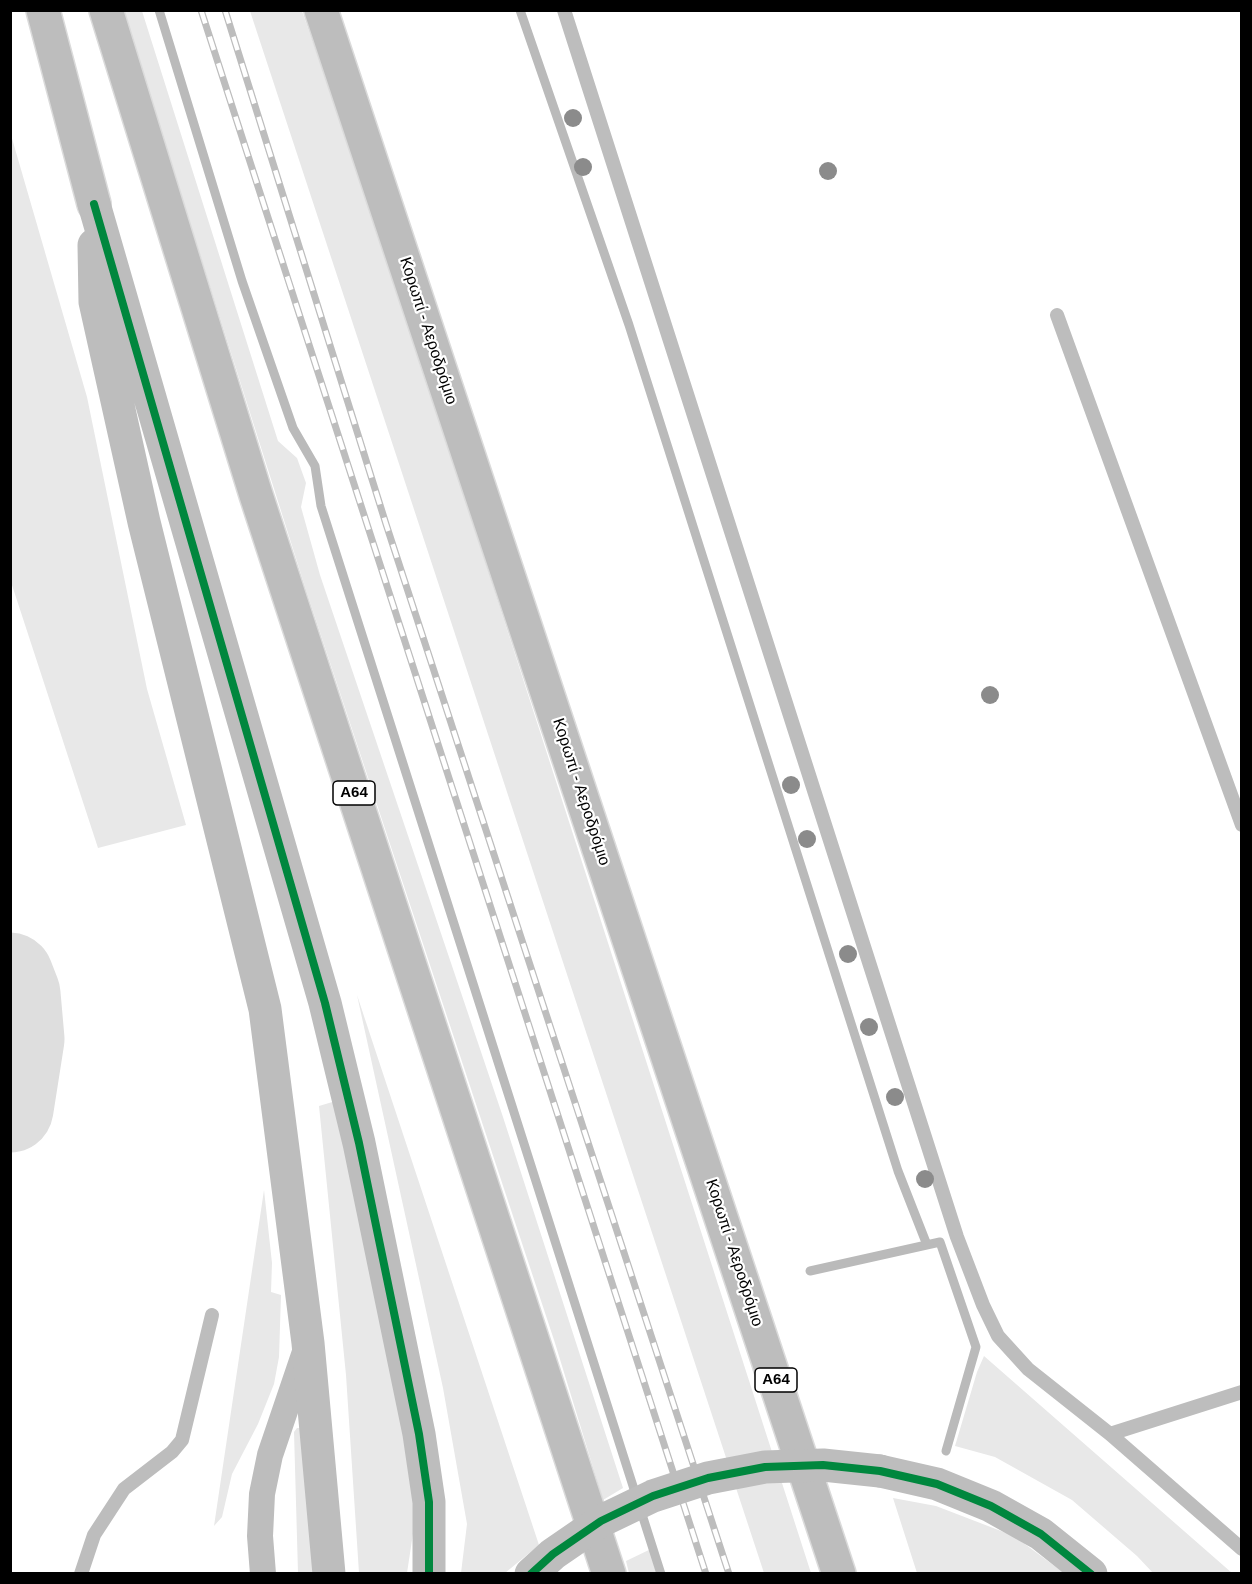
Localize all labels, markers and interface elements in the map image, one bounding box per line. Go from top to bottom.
street label: Κορωπί - Αεροδρόμιο [395,255,461,407]
street label: Κορωπί - Αεροδρόμιο [548,716,614,868]
road number: Α64 [333,781,375,805]
street label: Κορωπί - Αεροδρόμιο [701,1177,767,1329]
road number: Α64 [755,1368,797,1392]

